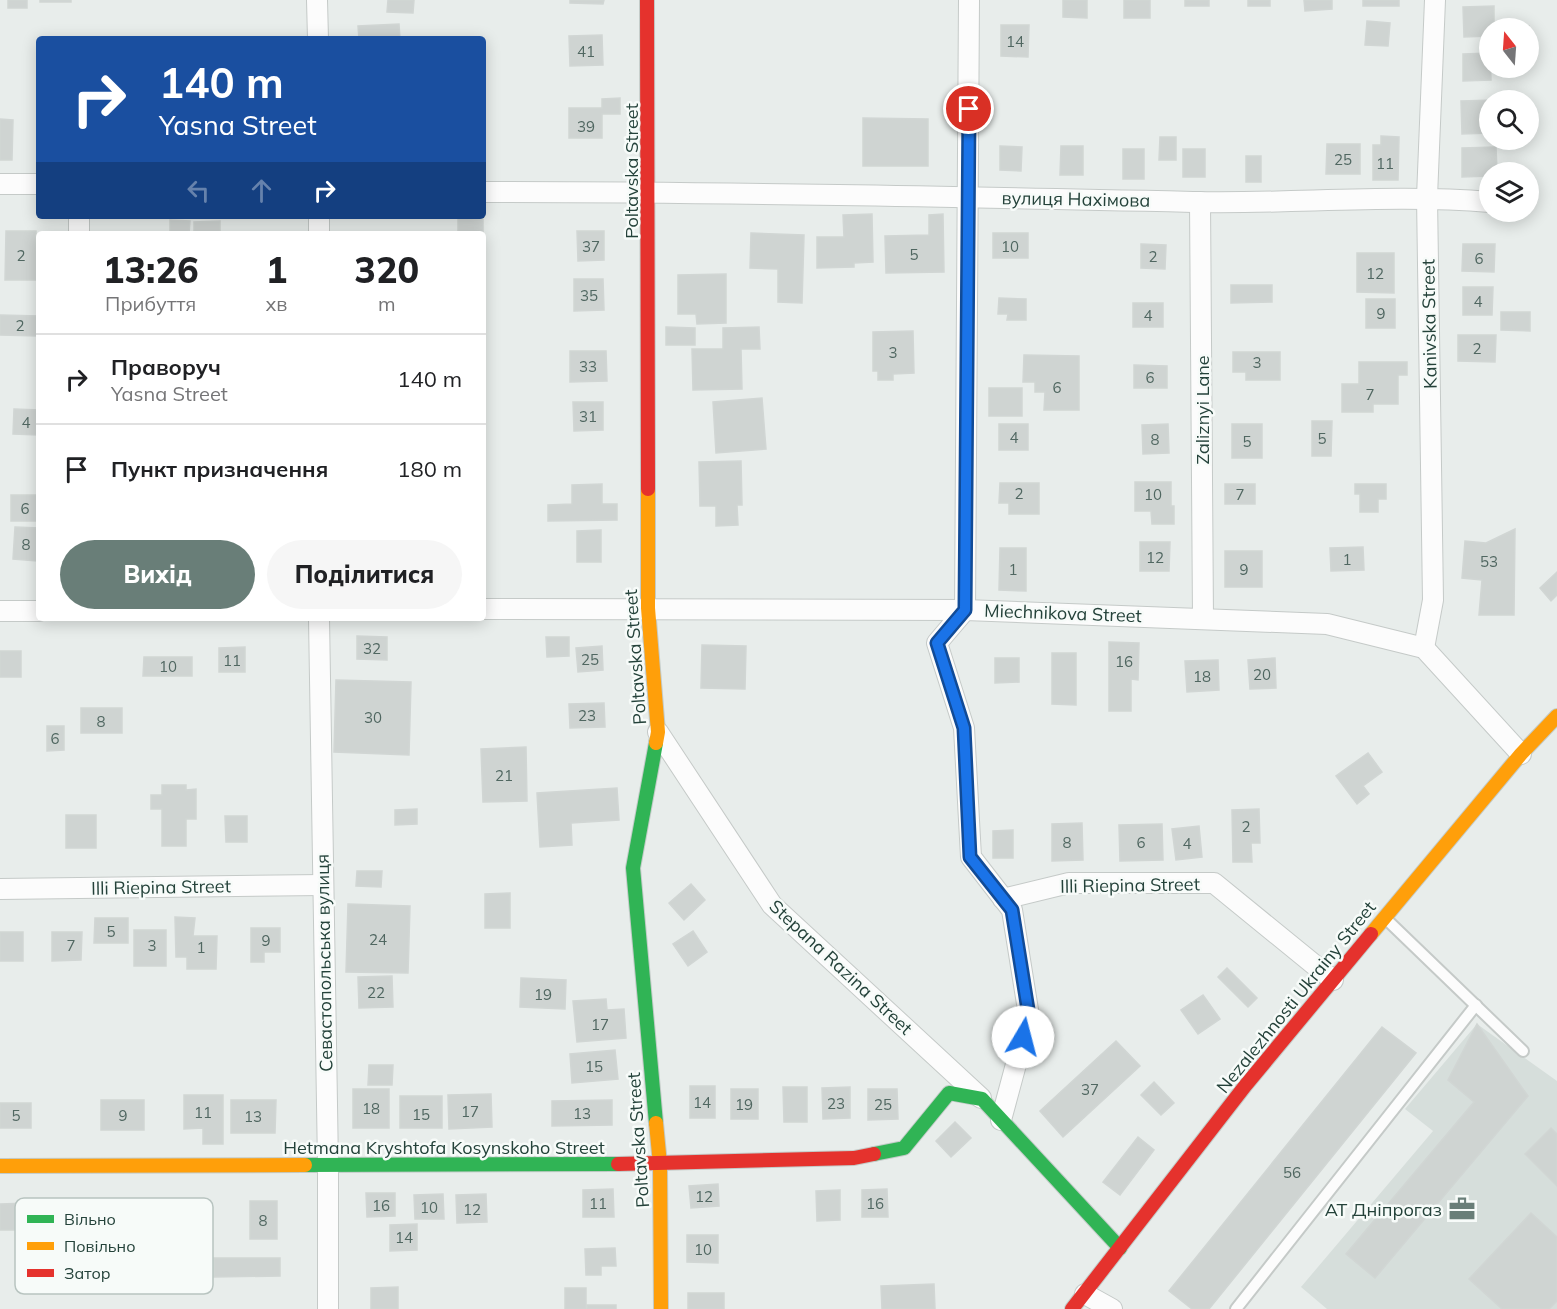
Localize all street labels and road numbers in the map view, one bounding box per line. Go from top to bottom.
street label: Poltavska Street [620,103,643,239]
street label: вулиця Нахімова [1001,186,1151,212]
street label: Kanivska Street [1416,259,1442,389]
street label: Zaliznyi Lane [1191,355,1214,465]
street label: Poltavska Street [619,589,651,725]
street label: Miechnikova Street [984,599,1142,627]
street label: Севастопольська вулиця [311,854,337,1072]
street label: Illi Riepina Street [1060,872,1200,898]
street label: Illi Riepina Street [91,874,231,900]
street label: Stepana Razina Street [765,895,917,1039]
street label: Nezalezhnosti Ukrainy Street [1211,896,1381,1098]
street label: Poltavska Street [622,1072,654,1208]
street label: Hetmana Kryshtofa Kosynskoho Street [283,1136,605,1159]

